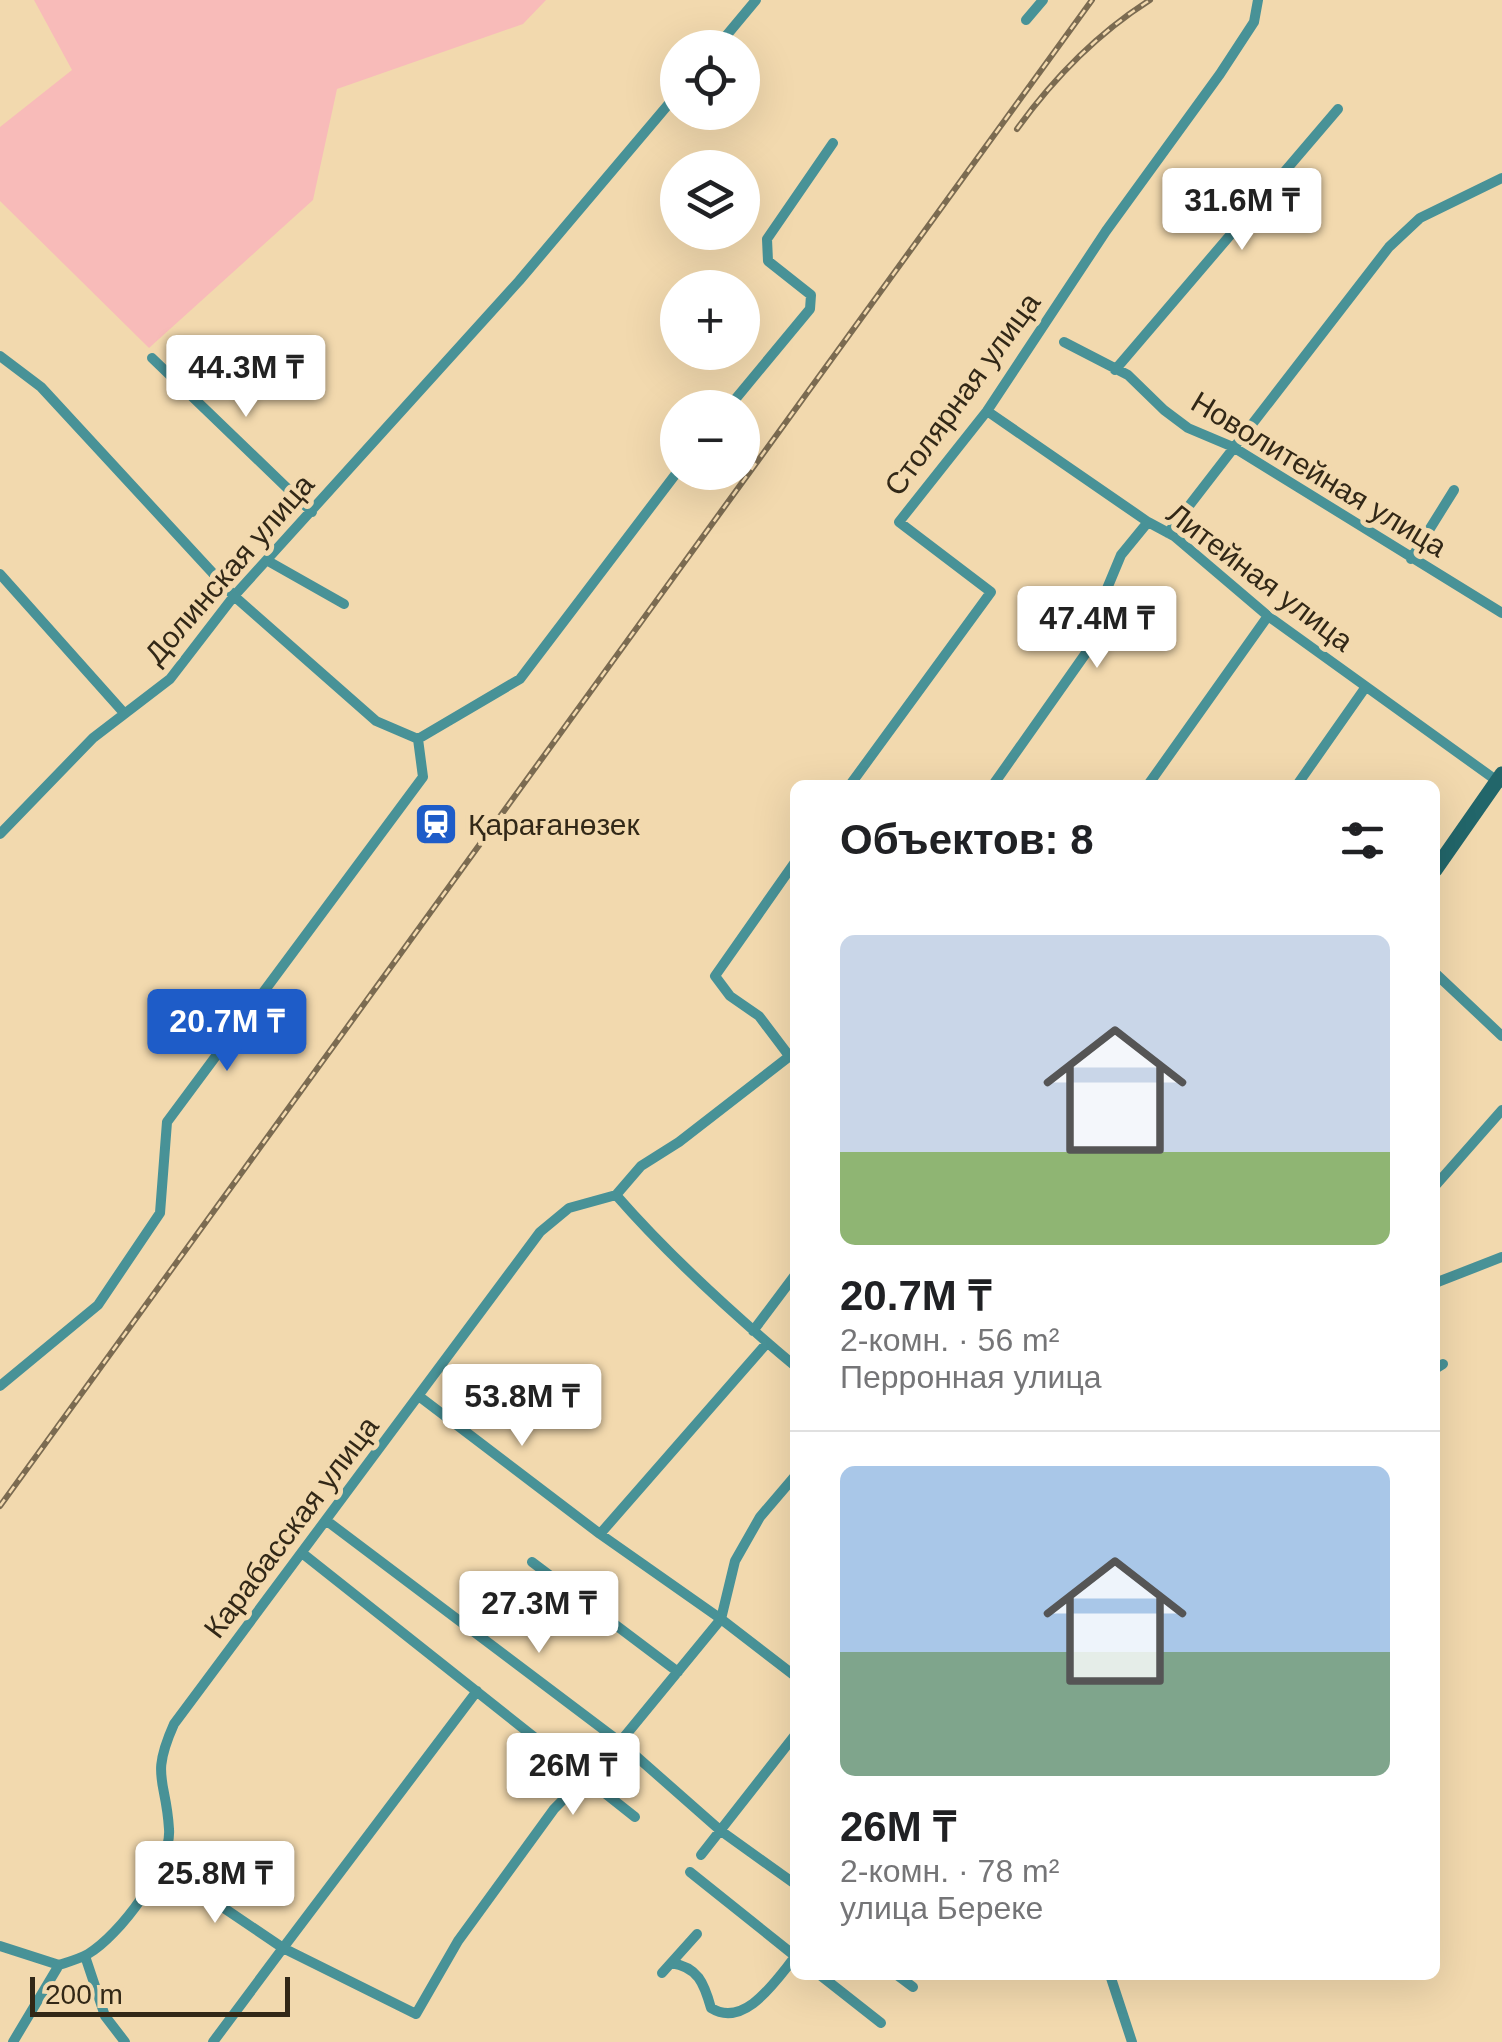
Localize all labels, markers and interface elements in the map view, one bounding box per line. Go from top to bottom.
map controls [660,30,760,490]
button: locate [660,30,760,130]
button: layers [660,150,760,250]
pin: 31.6M ₸ [1150,168,1334,253]
text: 31.6M ₸ [1184,182,1300,218]
button: + [660,270,760,370]
street label: Столярная улица [878,286,1047,502]
pin: 44.3M ₸ [154,335,338,420]
text: 44.3M ₸ [188,349,304,385]
street label: Новолитейная улица [1186,385,1453,563]
button: − [660,390,760,490]
street label: Долинская улица [138,467,320,670]
street label: Литейная улица [1161,497,1359,658]
pin: 47.4M ₸ [1005,586,1189,671]
text: 47.4M ₸ [1039,600,1155,636]
station icon: Қарағанөзек [413,801,459,847]
place label: Қарағанөзек [468,808,641,841]
icon: filters [1335,813,1390,868]
text: Объектов: 8 [840,816,1094,863]
pin: 20.7M ₸ [135,989,319,1074]
icon: home [1025,1000,1205,1180]
text: 20.7M ₸ [169,1003,285,1039]
text: 20.7M ₸ [840,1272,991,1319]
text: 2-комн. · 56 m² [840,1322,1059,1358]
text: Перронная улица [840,1359,1102,1395]
pin: 53.8M ₸ [430,1364,614,1449]
text: 53.8M ₸ [464,1378,580,1414]
street label: Карабасская улица [197,1410,385,1644]
icon: home [1025,1531,1205,1711]
pin: 27.3M ₸ [447,1571,631,1656]
text: 27.3M ₸ [481,1585,597,1621]
pin: 26M ₸ [503,1733,643,1818]
text: 26M ₸ [529,1747,617,1783]
text: 26M ₸ [840,1803,956,1850]
pin: 25.8M ₸ [123,1841,307,1926]
text: 2-комн. · 78 m² [840,1853,1059,1889]
text: 25.8M ₸ [157,1855,273,1891]
text: улица Береке [840,1890,1043,1926]
scale bar [30,1972,290,2016]
text: 200 m [45,1979,123,2010]

